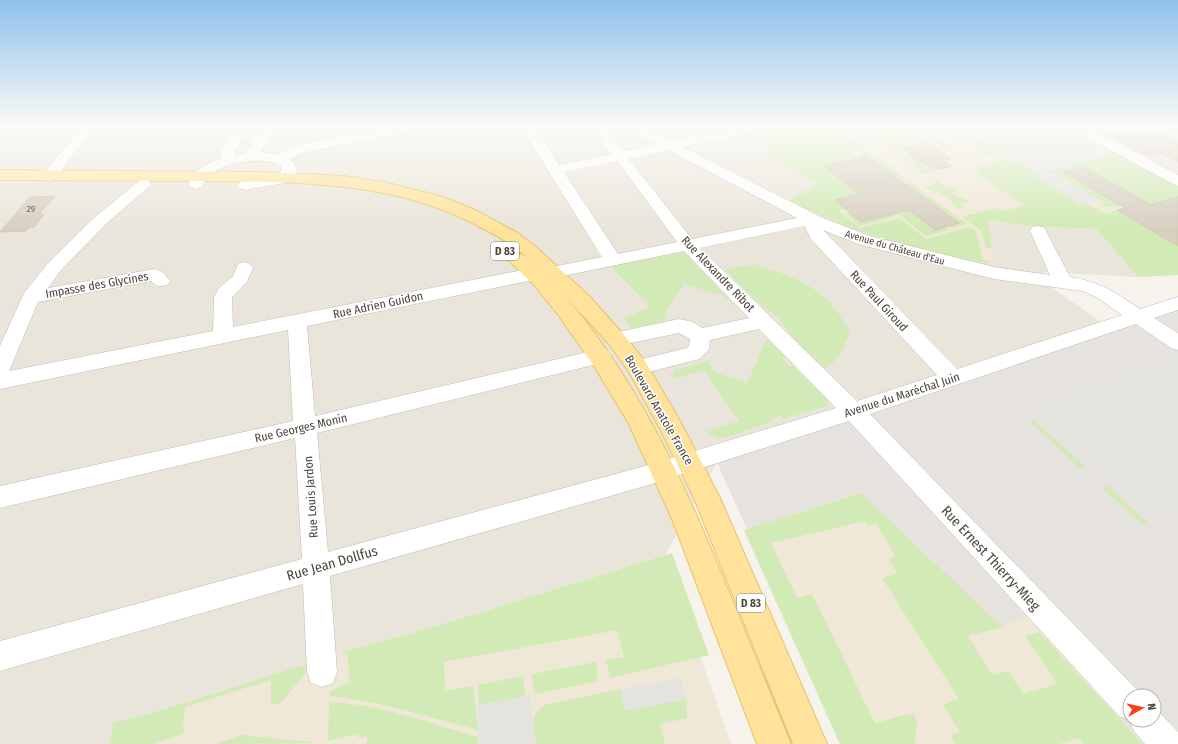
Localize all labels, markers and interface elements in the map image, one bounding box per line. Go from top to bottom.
house number: 29 [27,204,35,214]
street label: Avenue du Château d'Eau [844,228,946,268]
street label: Rue Alexandre Ribot [678,233,758,315]
road number: D 83 [491,242,519,260]
street label: Rue Paul Giroud [847,268,911,334]
street label: Impasse des Glycines [44,269,150,301]
street label: Rue Adrien Guidon [332,289,424,321]
street label: Boulevard Anatole France [622,353,696,467]
street label: Avenue du Maréchal Juin [842,370,962,420]
street label: Rue Georges Monin [253,411,349,445]
street label: Rue Louis Jardon [301,455,321,539]
street label: Rue Ernest Thierry-Mieg [938,502,1044,615]
street label: Rue Jean Dollfus [285,542,380,585]
road number: D 83 [737,594,765,612]
north arrow [1122,688,1162,728]
text: N [1145,703,1158,711]

